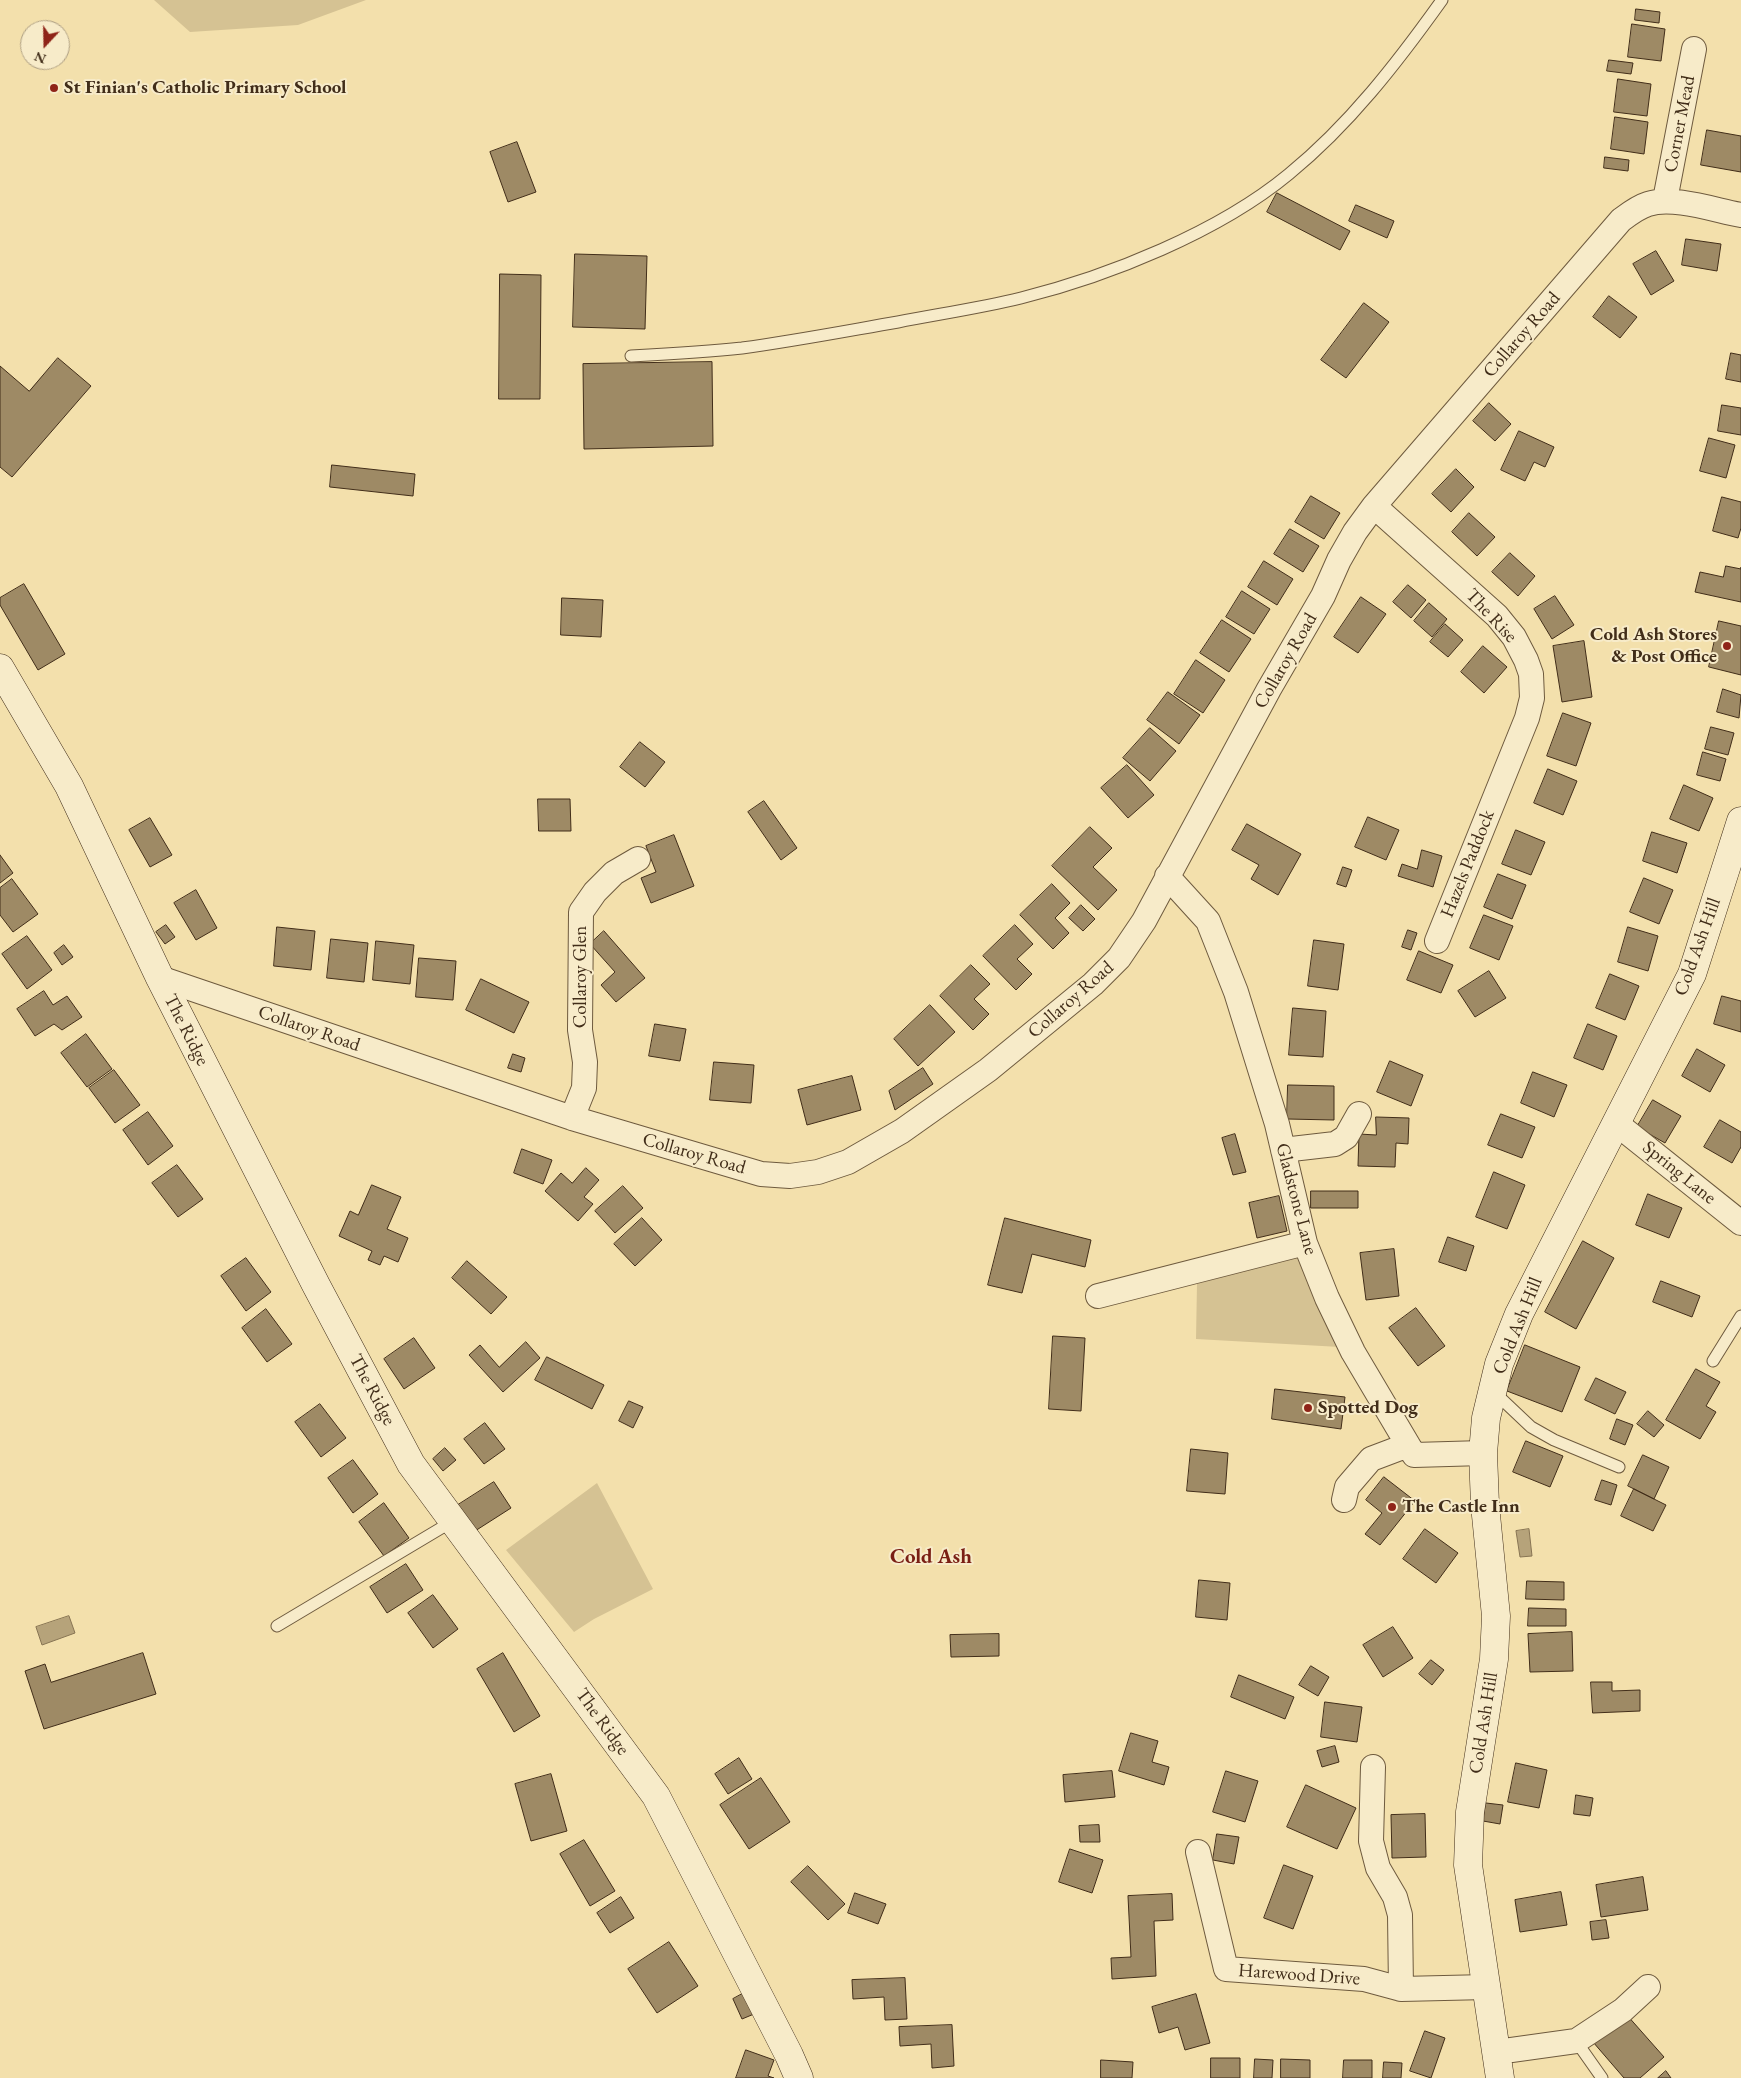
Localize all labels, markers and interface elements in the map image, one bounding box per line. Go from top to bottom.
north arrow [20,20,70,70]
text: N [31,48,49,69]
street label: Corner Mead [1659,74,1701,174]
place label: St Finian's Catholic Primary School [64,77,346,99]
marker: St Finian's Catholic Primary School [48,82,60,94]
street label: Collaroy Road [1478,287,1566,383]
street label: The Rise [1460,584,1522,648]
street label: Collaroy Road [1250,609,1322,713]
place label: Cold Ash Stores & Post Office [1590,624,1717,668]
marker: Cold Ash Stores & Post Office [1721,640,1733,652]
street label: Hazels Paddock [1436,807,1500,921]
street label: Cold Ash Hill [1670,895,1726,999]
street label: Collaroy Glen [570,926,592,1028]
street label: Collaroy Road [1023,956,1119,1044]
street label: The Ridge [158,990,214,1070]
street label: Collaroy Road [255,1001,363,1057]
street label: Collaroy Road [640,1128,748,1180]
street label: Spring Lane [1638,1136,1720,1210]
street label: Gladstone Lane [1270,1141,1322,1257]
street label: Cold Ash Hill [1488,1274,1548,1378]
street label: The Ridge [344,1351,400,1429]
place label: Spotted Dog [1318,1397,1418,1419]
marker: Spotted Dog [1302,1402,1314,1414]
place label: The Castle Inn [1402,1496,1520,1518]
marker: The Castle Inn [1386,1501,1398,1513]
district label: Cold Ash [890,1544,972,1570]
street label: Cold Ash Hill [1465,1671,1503,1775]
street label: The Ridge [570,1684,634,1760]
street label: Harewood Drive [1237,1959,1361,1991]

